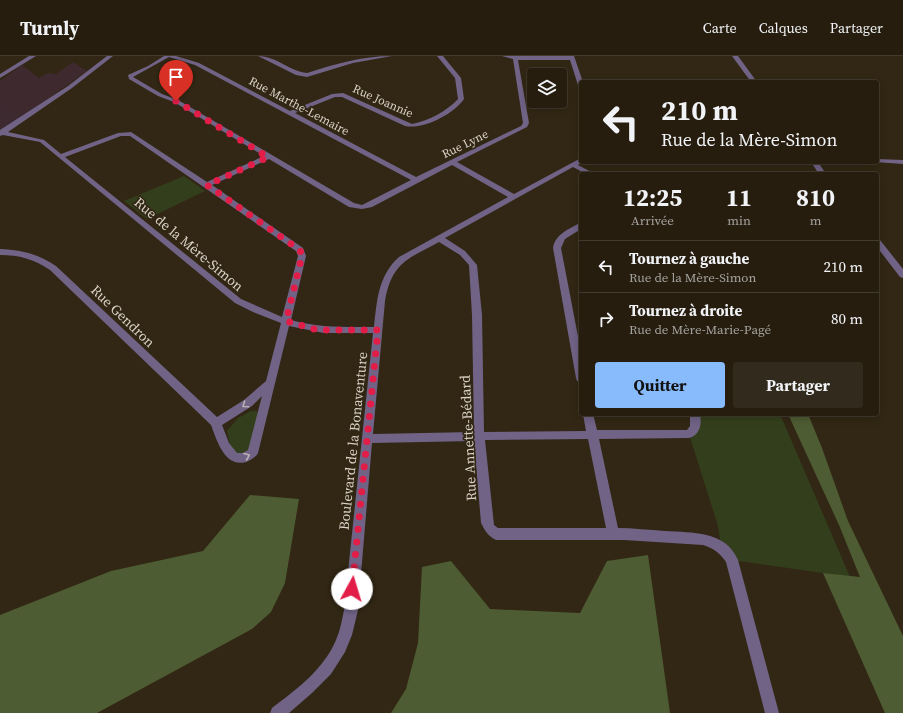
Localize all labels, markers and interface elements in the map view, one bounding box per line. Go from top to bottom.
text: Turnly [20,15,79,41]
text: Carte [703,18,737,38]
text: Calques [759,18,808,38]
text: Partager [830,18,883,38]
pin [159,60,193,101]
icon: arrive [165,66,187,88]
map controls [527,68,567,108]
button: layers [527,68,567,108]
street label: Rue Marthe-Lemaire [246,73,352,139]
street label: Rue Joannie [350,81,416,121]
text: 210 m [661,91,738,129]
icon: left [595,96,647,148]
street label: Rue Lyne [439,126,491,162]
text: Rue de la Mère-Simon [661,127,837,152]
text: 12:25 [623,181,682,214]
text: 11 [726,181,752,214]
text: 810 [796,181,835,214]
street label: Rue de la Mère-Simon [130,192,248,296]
text: Arrivée [631,212,674,229]
text: min [727,212,751,229]
text: m [810,212,821,229]
text: Tournez à gauche [629,248,749,269]
icon: left [595,256,617,278]
text: 210 m [823,256,863,277]
text: Rue de la Mère-Simon [629,269,756,286]
street label: Rue Gendron [86,280,160,352]
text: Tournez à droite [629,300,742,321]
icon: right [595,308,617,330]
text: 80 m [831,308,863,329]
text: Rue de Mère-Marie-Pagé [629,321,771,338]
street label: Boulevard de la Bonaventure [334,351,372,531]
button: Quitter [595,362,725,408]
button: Partager [733,362,863,408]
street label: Rue Annette-Bédard [455,374,481,502]
one-way arrow [242,400,249,407]
one-way arrow [243,453,250,461]
position arrow [331,568,373,610]

